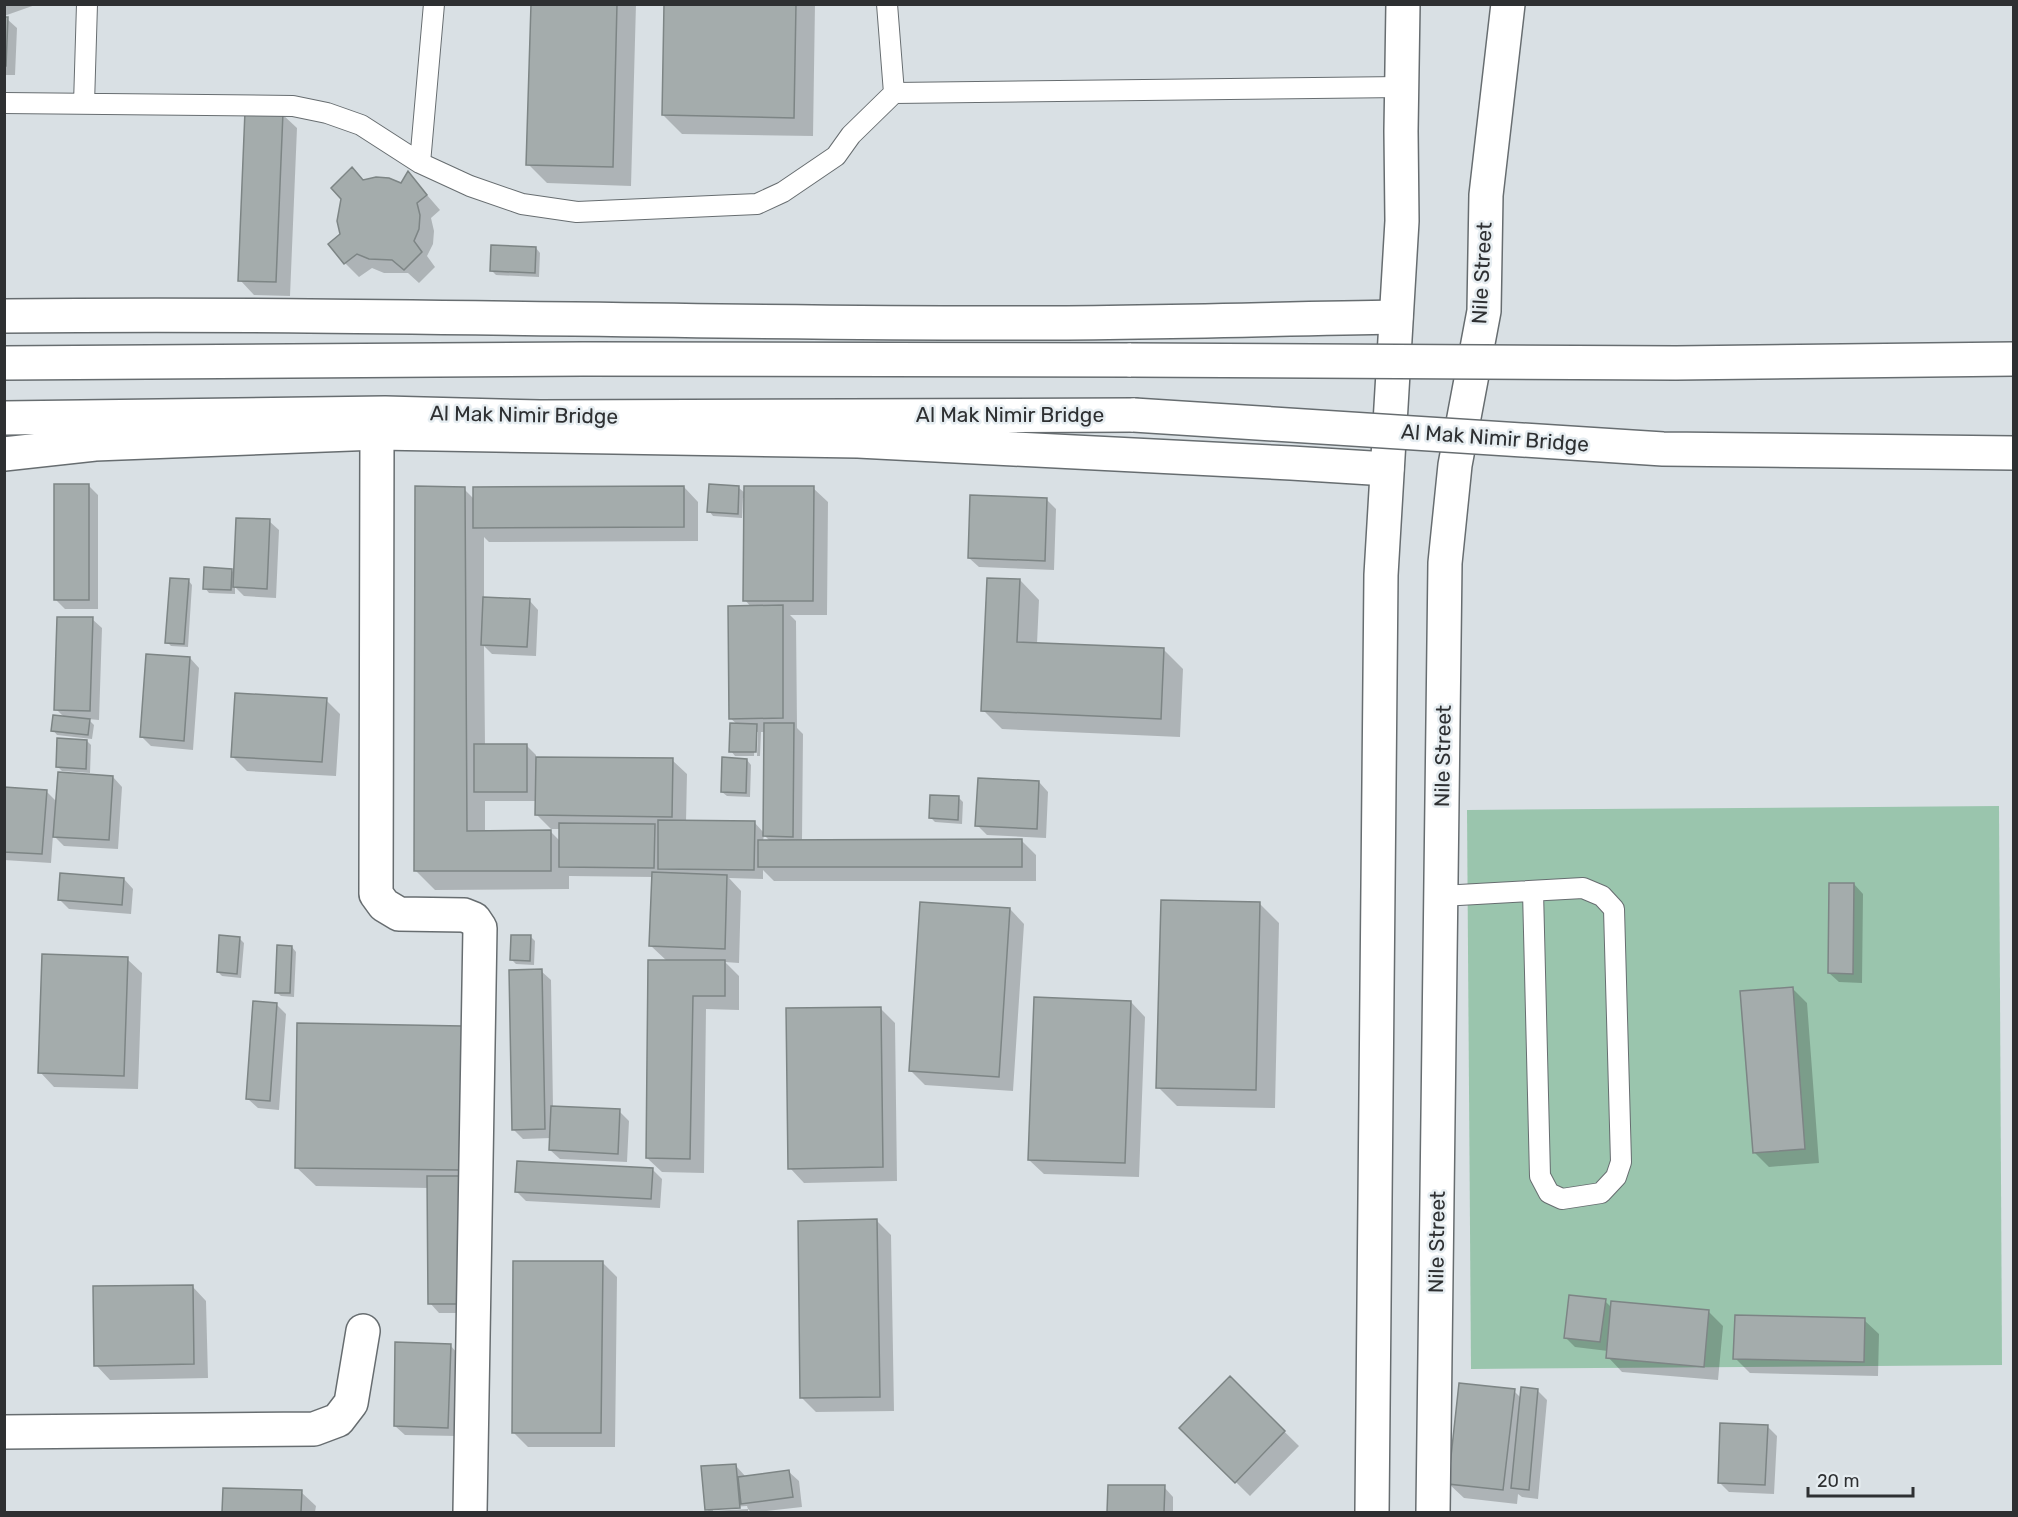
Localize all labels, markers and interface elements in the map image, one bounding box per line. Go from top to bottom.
street label: Nile Street [1466,221,1497,325]
street label: Al Mak Nimir Bridge [430,400,618,429]
street label: Al Mak Nimir Bridge [916,402,1104,427]
street label: Al Mak Nimir Bridge [1400,418,1590,457]
street label: Nile Street [1429,705,1456,807]
street label: Nile Street [1423,1191,1450,1293]
scale bar [1808,1460,1913,1498]
text: 20 m [1817,1470,1859,1492]

